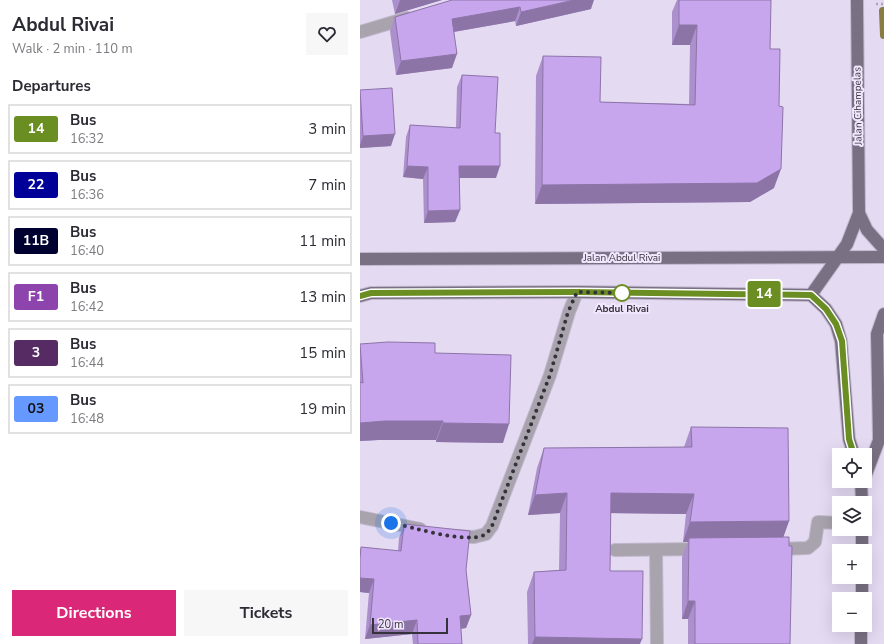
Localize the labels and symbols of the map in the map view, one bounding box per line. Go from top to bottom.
street label: Jalan Cihampelas [850,67,866,146]
street label: Jalan Abdul Rivai [583,251,660,265]
line badge: 14 [746,281,782,307]
marker: Abdul Rivai [613,284,631,302]
place label: Abdul Rivai [595,302,649,316]
your location [381,513,401,533]
scale bar [372,616,448,635]

